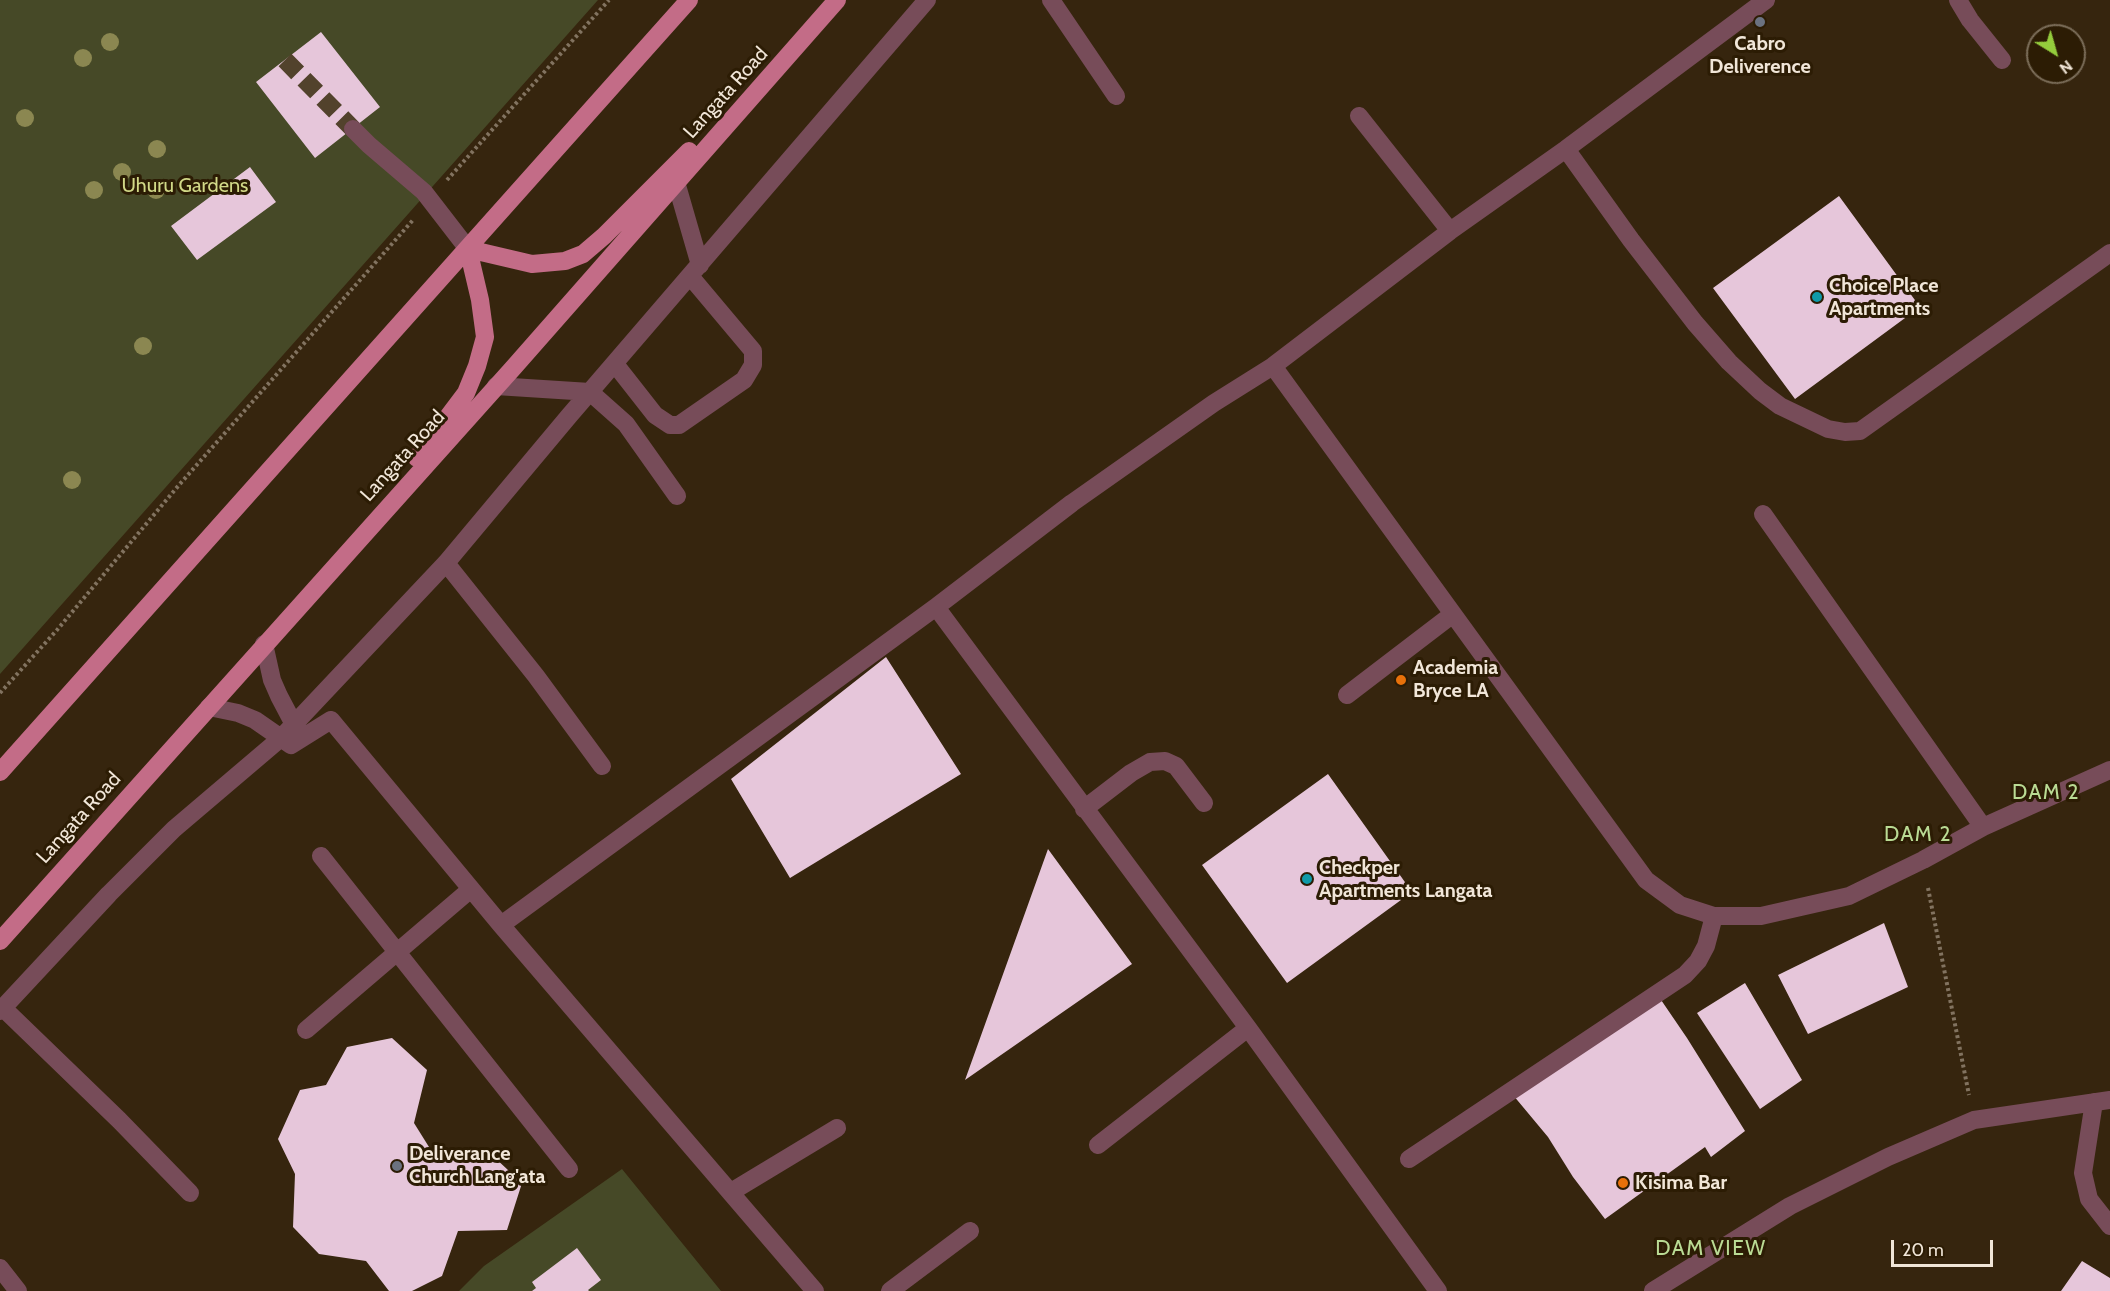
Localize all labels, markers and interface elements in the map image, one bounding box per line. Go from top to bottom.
marker: Cabro Deliverence [1753,15,1767,29]
north arrow [2026,24,2086,84]
place label: Cabro Deliverence [1709,32,1811,79]
street label: Langata Road [679,42,773,144]
text: N [2056,56,2076,78]
park label: Uhuru Gardens [122,174,248,198]
place label: Choice Place Apartments [1829,274,1939,321]
marker: Choice Place Apartments [1810,290,1824,304]
street label: Langata Road [356,405,450,507]
place label: Academia Bryce LA [1413,656,1498,703]
marker: Academia Bryce LA [1394,673,1408,687]
street label: Langata Road [32,767,126,869]
district label: DAM 2 [2012,780,2080,806]
district label: DAM 2 [1884,822,1952,848]
place label: Checkper Apartments Langata [1319,856,1492,903]
marker: Checkper Apartments Langata [1300,872,1314,886]
place label: Deliverance Church Lang'ata [409,1142,545,1189]
marker: Deliverance Church Lang'ata [390,1159,404,1173]
place label: Kisima Bar [1635,1171,1727,1195]
marker: Kisima Bar [1616,1176,1630,1190]
scale bar [1894,1228,1996,1266]
district label: DAM VIEW [1655,1236,1767,1262]
text: 20 m [1902,1239,1944,1261]

